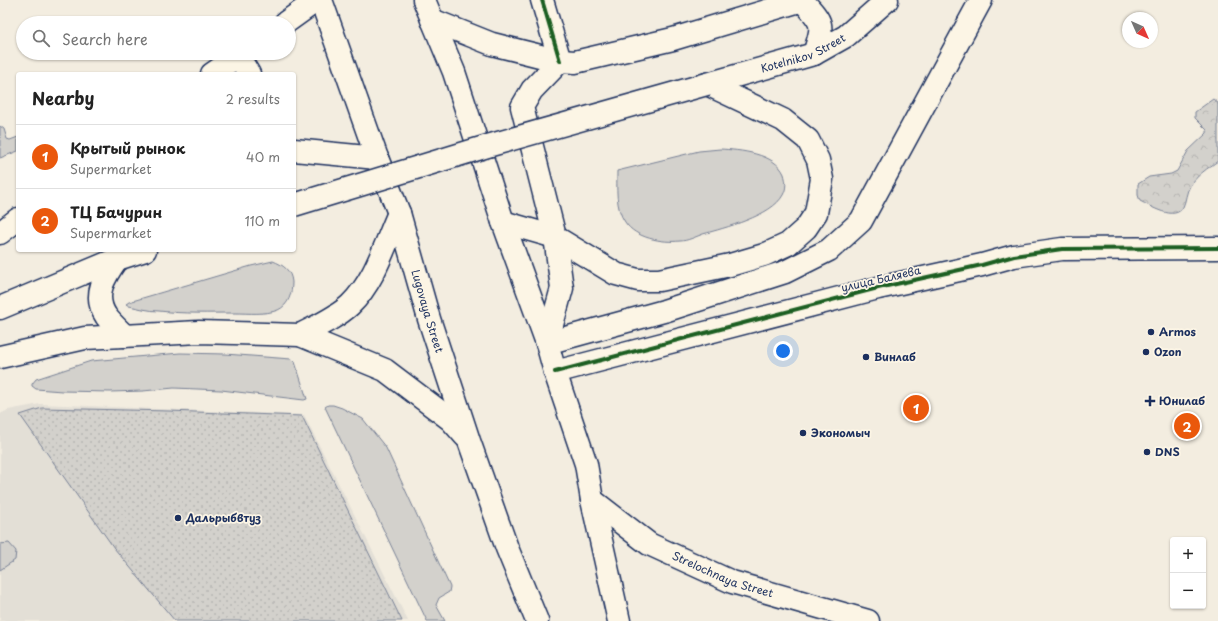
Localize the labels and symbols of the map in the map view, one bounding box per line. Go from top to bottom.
north arrow [1122,12,1158,48]
street label: Kotelnikov Street [758,29,849,77]
street label: улица Баляева [839,261,922,296]
street label: Lugovaya Street [407,268,449,355]
place label: Armos [1159,323,1197,340]
marker: Armos [1146,327,1156,337]
your location [773,341,793,361]
place label: Ozon [1154,343,1182,360]
marker: Ozon [1141,347,1151,357]
place label: Винлаб [874,348,916,365]
marker: Винлаб [861,352,871,362]
place label: Юнилаб [1159,392,1205,409]
pin: 1 [903,393,929,423]
marker: Юнилаб [1144,395,1156,407]
pin: 2 [1174,411,1200,441]
place label: Экономыч [811,424,870,441]
marker: Экономыч [798,428,808,438]
place label: DNS [1155,443,1180,460]
marker: DNS [1142,447,1152,457]
place label: Дальрыбвтуз [185,509,261,526]
marker: Дальрыбвтуз [173,513,183,523]
street label: Strelochnaya Street [670,547,776,602]

